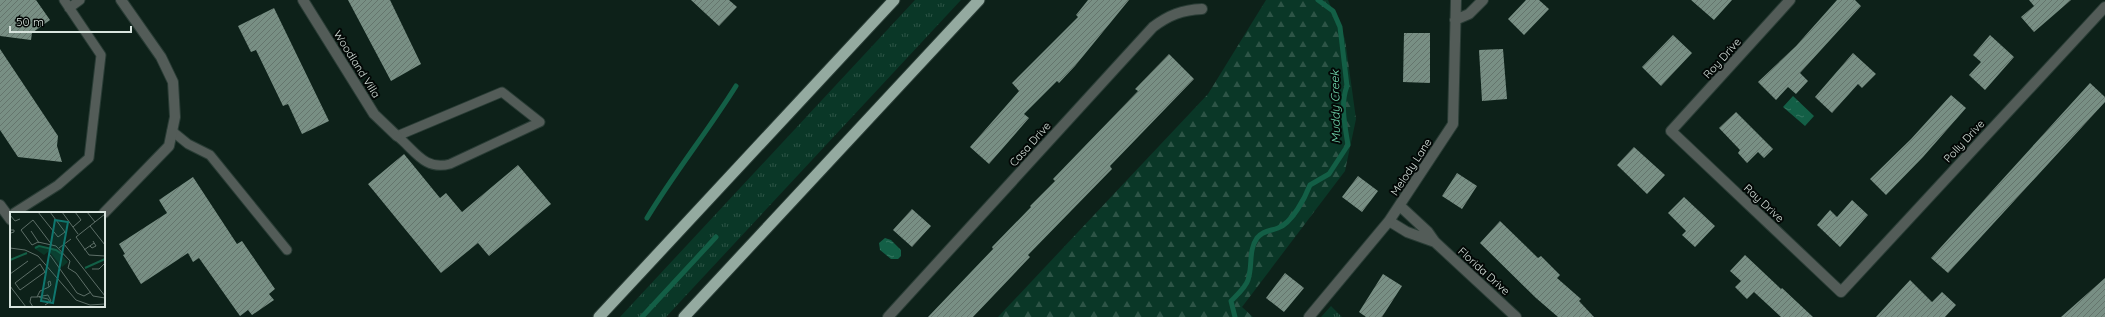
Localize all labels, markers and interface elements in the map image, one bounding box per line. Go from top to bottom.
scale bar [10,8,131,34]
text: 50 m [16,14,44,29]
street label: Woodland Villa [331,28,383,100]
street label: Roy Drive [1700,35,1744,81]
water label: Muddy Creek [1327,69,1343,144]
street label: Polly Drive [1941,117,1987,165]
street label: Casa Drive [1006,119,1054,169]
street label: Melody Lane [1387,136,1435,198]
street label: Ray Drive [1741,181,1787,225]
inset map [10,212,105,307]
street label: Florida Drive [1455,244,1513,298]

